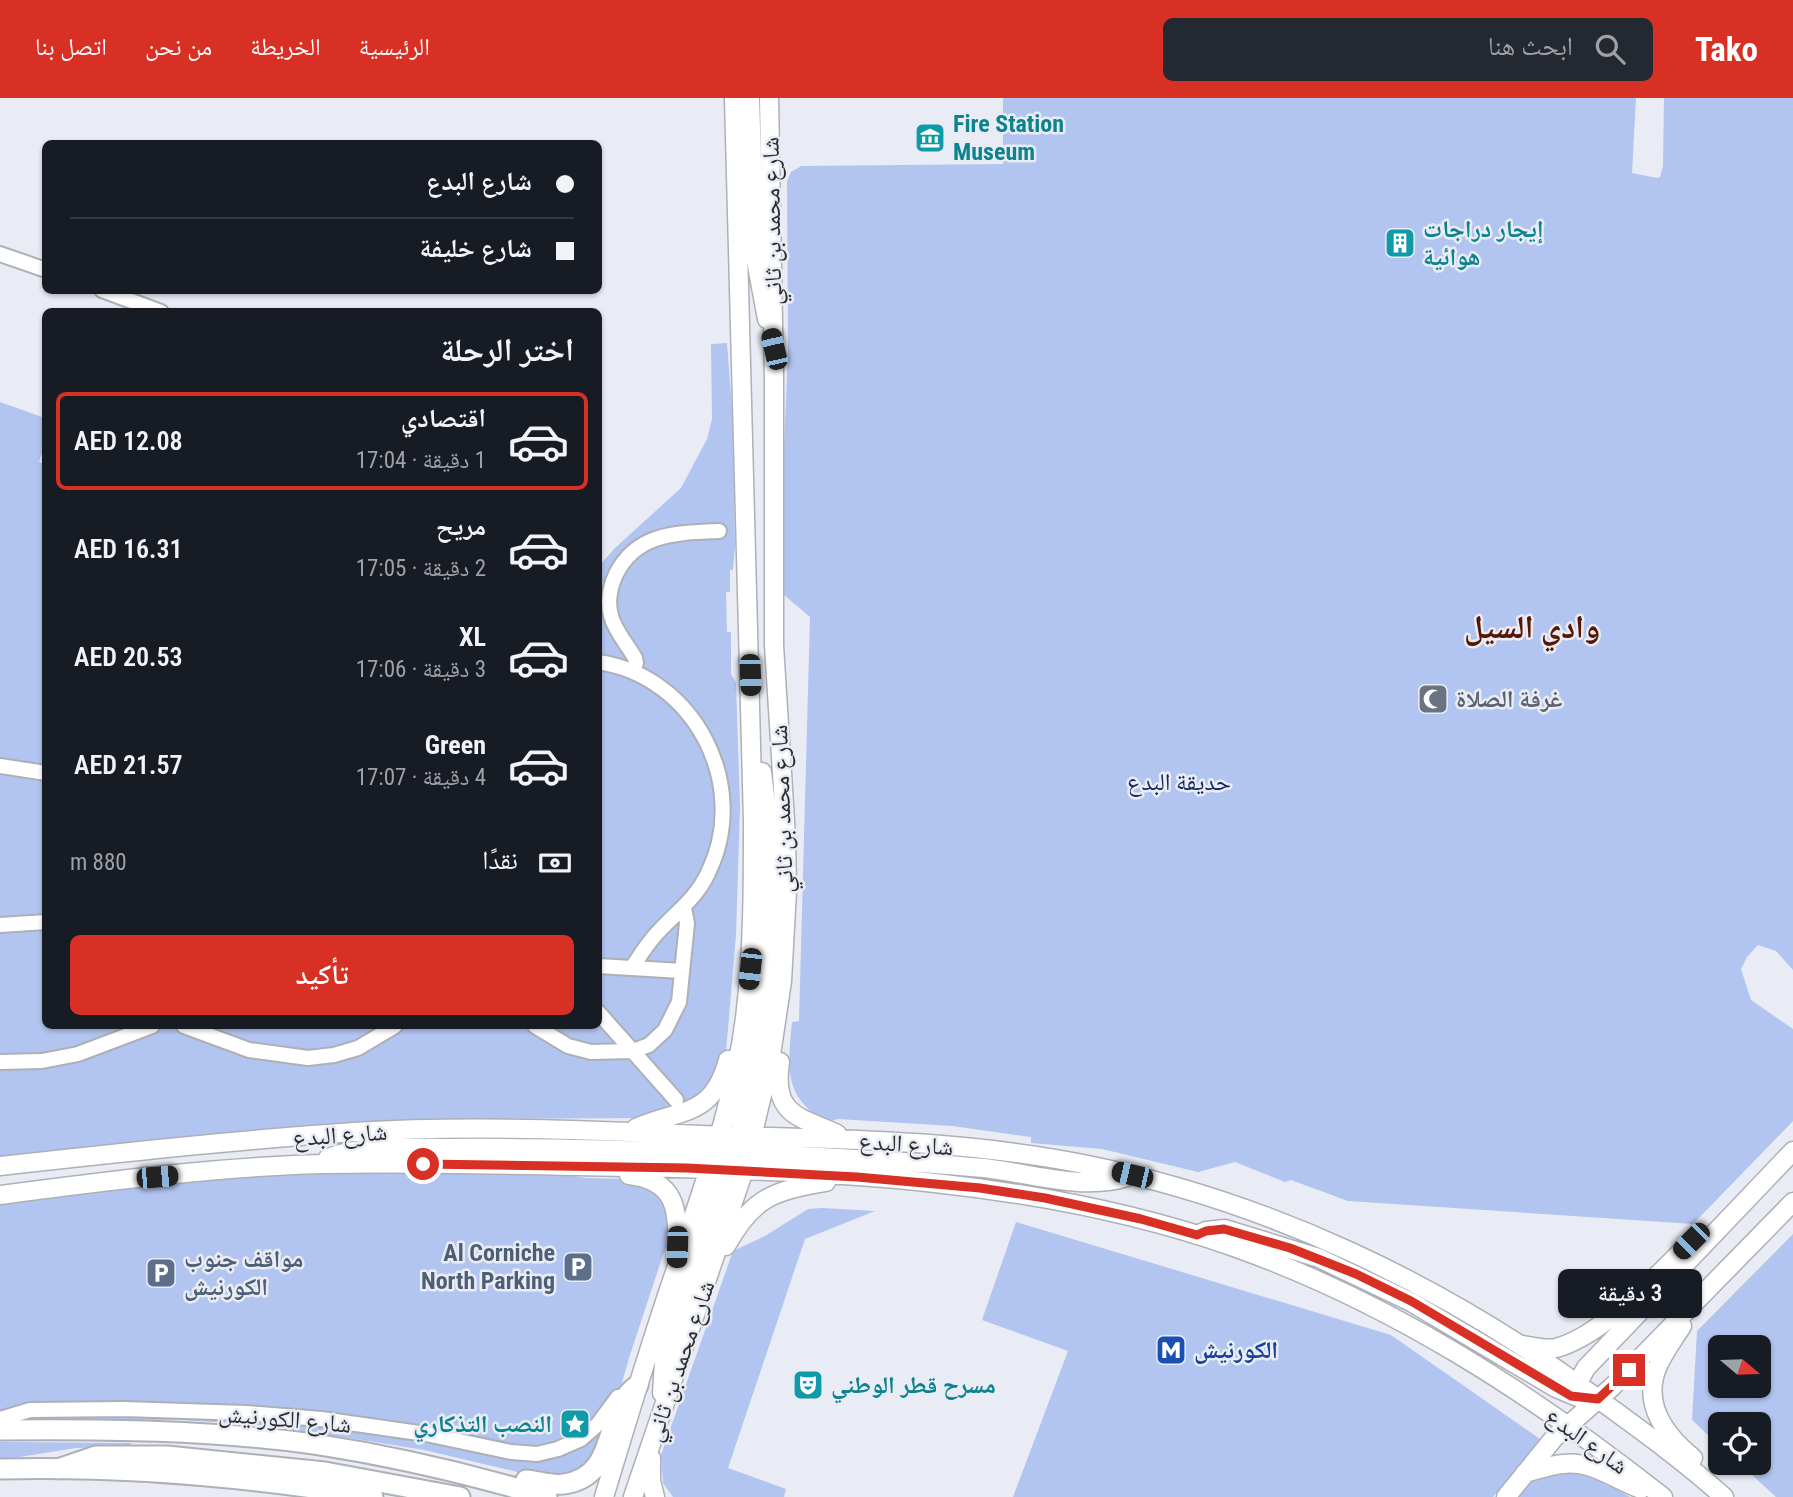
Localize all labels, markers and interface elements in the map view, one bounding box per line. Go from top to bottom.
search box [1163,18,1653,81]
icon: search [1591,30,1629,68]
text: Tako [1695,30,1758,69]
text: ابحث هنا [1488,31,1573,61]
text: اتصل بنا [35,33,107,61]
text: من نحن [145,33,212,61]
text: الخريطة [250,33,321,61]
text: الرئيسية [359,33,430,61]
place label: Fire Station Museum [953,110,1064,166]
museum icon: Fire Station Museum [913,121,947,155]
street label: شارع محمد بن ثاني [757,136,793,305]
text: شارع البدع [426,166,532,196]
place label: إيجار دراجات هوائية [1423,215,1543,271]
building icon: إيجار دراجات هوائية [1383,226,1417,260]
text: شارع خليفة [419,233,532,263]
car [760,326,789,372]
text: اختر الرحلة [440,331,574,369]
text: اقتصادي [401,403,486,433]
icon: car [507,410,570,473]
text: AED 12.08 [74,426,183,456]
text: 1 دقيقة · 17:04 [356,447,486,474]
text: مريح [436,511,486,541]
icon: car [507,518,570,581]
text: AED 16.31 [74,534,183,564]
text: 2 دقيقة · 17:05 [356,555,486,582]
district label: وادي السيل [1464,608,1600,652]
text: XL [459,622,486,652]
icon: car [507,626,570,689]
text: AED 20.53 [74,642,183,672]
car [739,654,762,696]
text: 3 دقيقة · 17:06 [356,656,486,683]
mosque icon: غرفة الصلاة [1416,682,1450,716]
place label: غرفة الصلاة [1456,685,1563,713]
street label: شارع محمد بن ثاني [765,724,804,894]
text: Green [425,730,486,760]
icon: car [507,734,570,797]
text: AED 21.57 [74,750,183,780]
text: 4 دقيقة · 17:07 [356,764,486,791]
park label: حديقة البدع [1127,768,1231,797]
icon: cash [536,844,574,882]
text: نقدًا [482,845,518,875]
text: 880 m [70,849,127,876]
button: تأكيد [70,935,574,1015]
car [738,947,763,991]
street label: شارع البدع [292,1118,388,1153]
street label: شارع البدع [858,1127,954,1162]
route start [407,1148,439,1180]
car [1110,1160,1155,1190]
car [136,1165,179,1189]
car [1669,1219,1714,1263]
car [666,1226,689,1268]
place label: Al Corniche North Parking [421,1239,555,1295]
place label: مواقف جنوب الكورنيش [184,1245,303,1301]
parking icon: Al Corniche North Parking [561,1250,595,1284]
parking icon: مواقف جنوب الكورنيش [144,1256,178,1290]
callout: 3 دقيقة [1557,1268,1701,1318]
street label: شارع محمد بن ثاني [639,1277,725,1447]
text: 3 دقيقة [1598,1280,1662,1307]
metro station icon: الكورنيش [1154,1333,1188,1367]
north arrow [1708,1335,1771,1398]
map controls [1708,1335,1771,1475]
place label: الكورنيش [1194,1336,1278,1364]
route end [1613,1354,1645,1386]
theatre icon: مسرح قطر الوطني [791,1368,825,1402]
place label: مسرح قطر الوطني [831,1371,996,1404]
street label: شارع الكورنيش [217,1399,353,1440]
street label: شارع البدع [1540,1402,1634,1481]
place icon: النصب التذكاري [558,1407,592,1441]
place label: النصب التذكاري [413,1410,552,1443]
button: locate [1708,1412,1771,1475]

